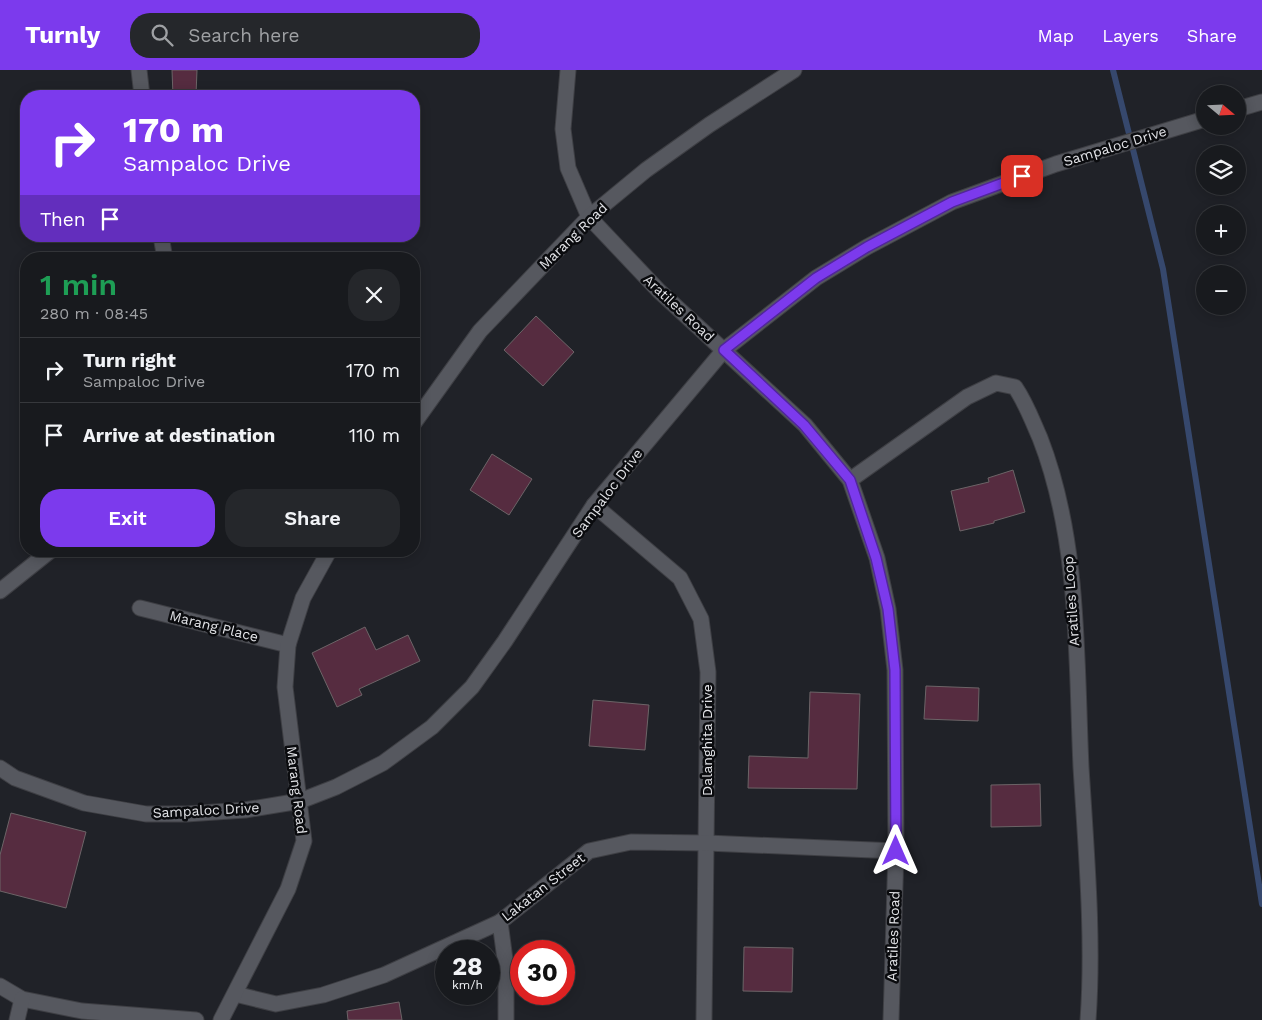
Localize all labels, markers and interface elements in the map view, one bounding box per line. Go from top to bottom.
search box [130,13,480,58]
text: Turnly [25,21,100,49]
icon: search [148,21,176,49]
text: Search here [188,24,300,47]
text: Map [1037,25,1074,46]
text: Layers [1102,25,1159,46]
text: Share [1187,25,1237,46]
north arrow [1196,85,1246,135]
map controls [1196,85,1246,315]
text: 170 m [123,109,224,151]
icon: right [40,110,105,175]
street label: Sampaloc Drive [1062,123,1168,169]
button: layers [1196,145,1246,195]
text: Sampaloc Drive [123,151,291,176]
pin [1001,155,1043,197]
icon: arrive [1008,162,1036,190]
street label: Marang Road [536,200,610,272]
icon: arrive [96,205,124,233]
button: + [1196,205,1246,255]
text: Then [40,208,86,231]
button: − [1196,265,1246,315]
text: 1 min [40,267,117,302]
button: close [348,269,400,321]
street label: Aratiles Road [640,271,718,345]
text: 280 m · 08:45 [40,304,148,323]
text: Turn right [83,349,176,372]
icon: right [40,356,68,384]
text: 170 m [346,359,400,382]
text: Sampaloc Drive [83,372,205,391]
icon: arrive [40,421,68,449]
text: Arrive at destination [83,424,275,447]
text: 110 m [349,424,400,447]
street label: Sampaloc Drive [568,445,646,541]
button: Exit [40,489,215,547]
button: Share [225,489,400,547]
street label: Aratiles Loop [1060,555,1082,647]
street label: Marang Place [168,607,260,645]
street label: Dalanghita Drive [699,684,715,796]
street label: Marang Road [284,745,310,835]
street label: Sampaloc Drive [152,799,260,821]
position arrow [869,824,921,876]
street label: Lakatan Street [498,849,588,924]
street label: Aratiles Road [883,890,903,982]
speed limit sign: 30 [510,940,575,1005]
text: 28 [452,952,483,981]
text: km/h [452,978,483,992]

